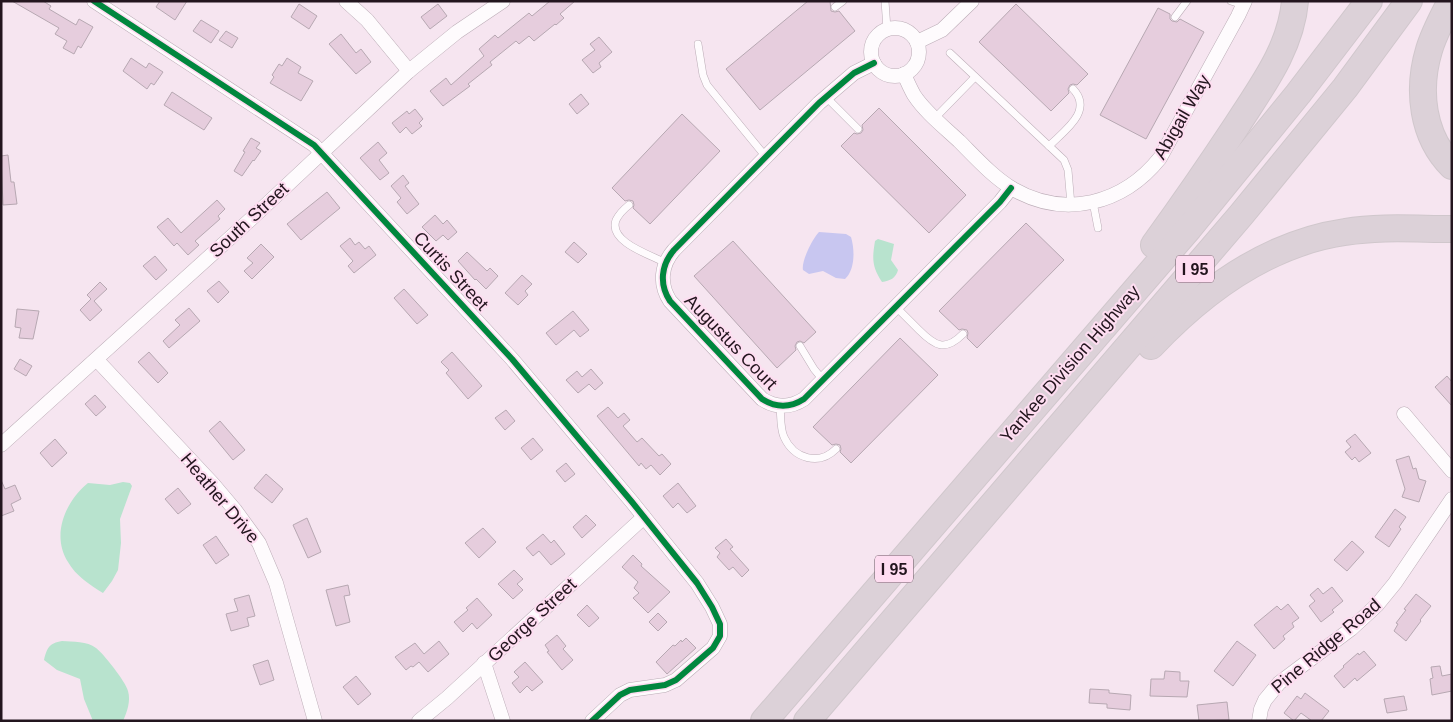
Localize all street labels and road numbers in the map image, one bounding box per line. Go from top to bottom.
street label: Abigail Way [1150,71,1214,163]
street label: South Street [206,179,292,261]
street label: Curtis Street [410,228,492,314]
road number: I 95 [1176,255,1214,282]
street label: Yankee Division Highway [996,281,1144,447]
street label: Augustus Court [681,290,781,394]
street label: Heather Drive [177,449,263,547]
road number: I 95 [875,556,913,582]
street label: George Street [484,574,580,666]
street label: Pine Ridge Road [1267,595,1385,697]

